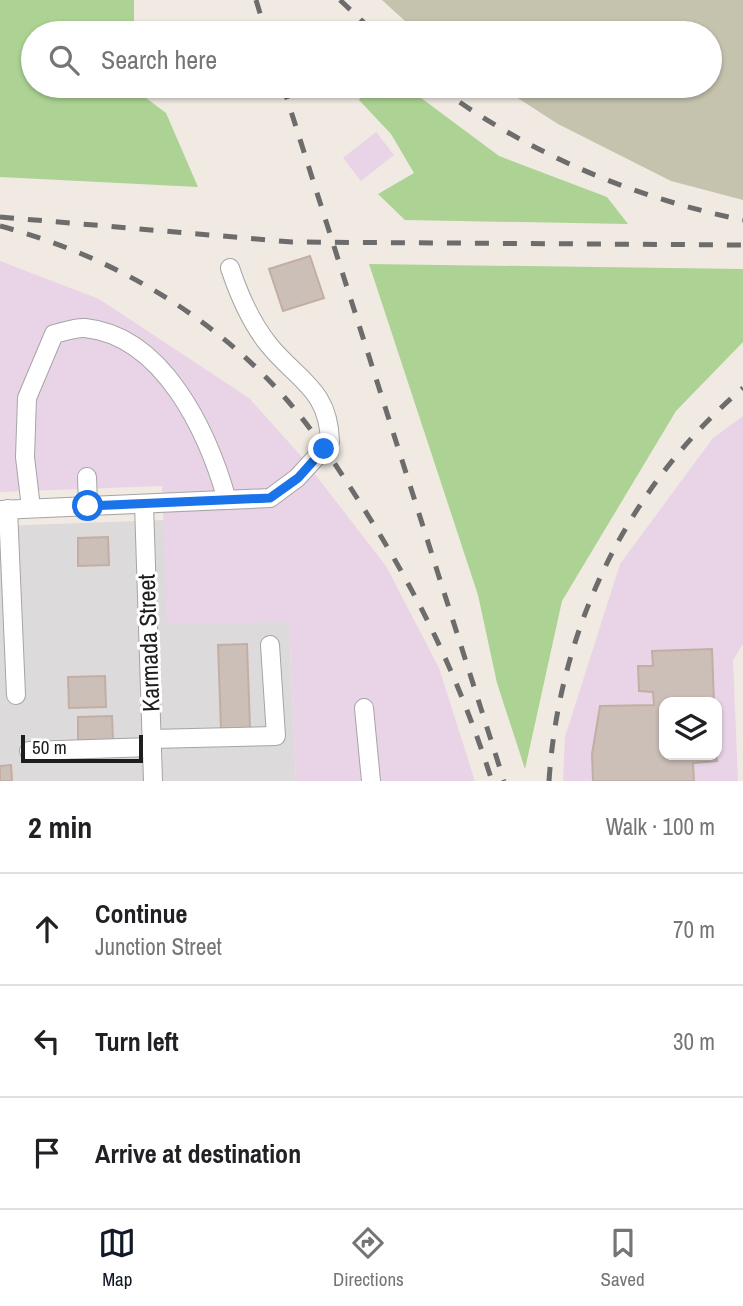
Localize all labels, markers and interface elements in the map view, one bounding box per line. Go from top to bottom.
search box [21,21,722,98]
icon: search [45,41,83,79]
text: Search here [101,42,217,77]
route end [308,433,339,464]
route start [72,490,103,521]
street label: Karmada Street [130,573,166,712]
map controls [659,697,722,760]
button: layers [659,697,722,760]
scale bar [21,732,144,764]
text: 50 m [32,734,67,760]
text: 2 min [28,807,92,847]
text: Walk · 100 m [606,811,715,842]
text: Continue [95,896,187,931]
icon: ahead [28,910,66,948]
text: 70 m [673,914,715,945]
text: Junction Street [95,931,222,962]
icon: left [28,1022,66,1060]
text: Turn left [95,1024,179,1059]
text: 30 m [673,1026,715,1057]
icon: arrive [28,1134,66,1172]
text: Arrive at destination [95,1136,301,1171]
tab: Map [98,1224,136,1292]
tab: Directions [333,1224,404,1292]
tab: Saved [601,1224,645,1292]

